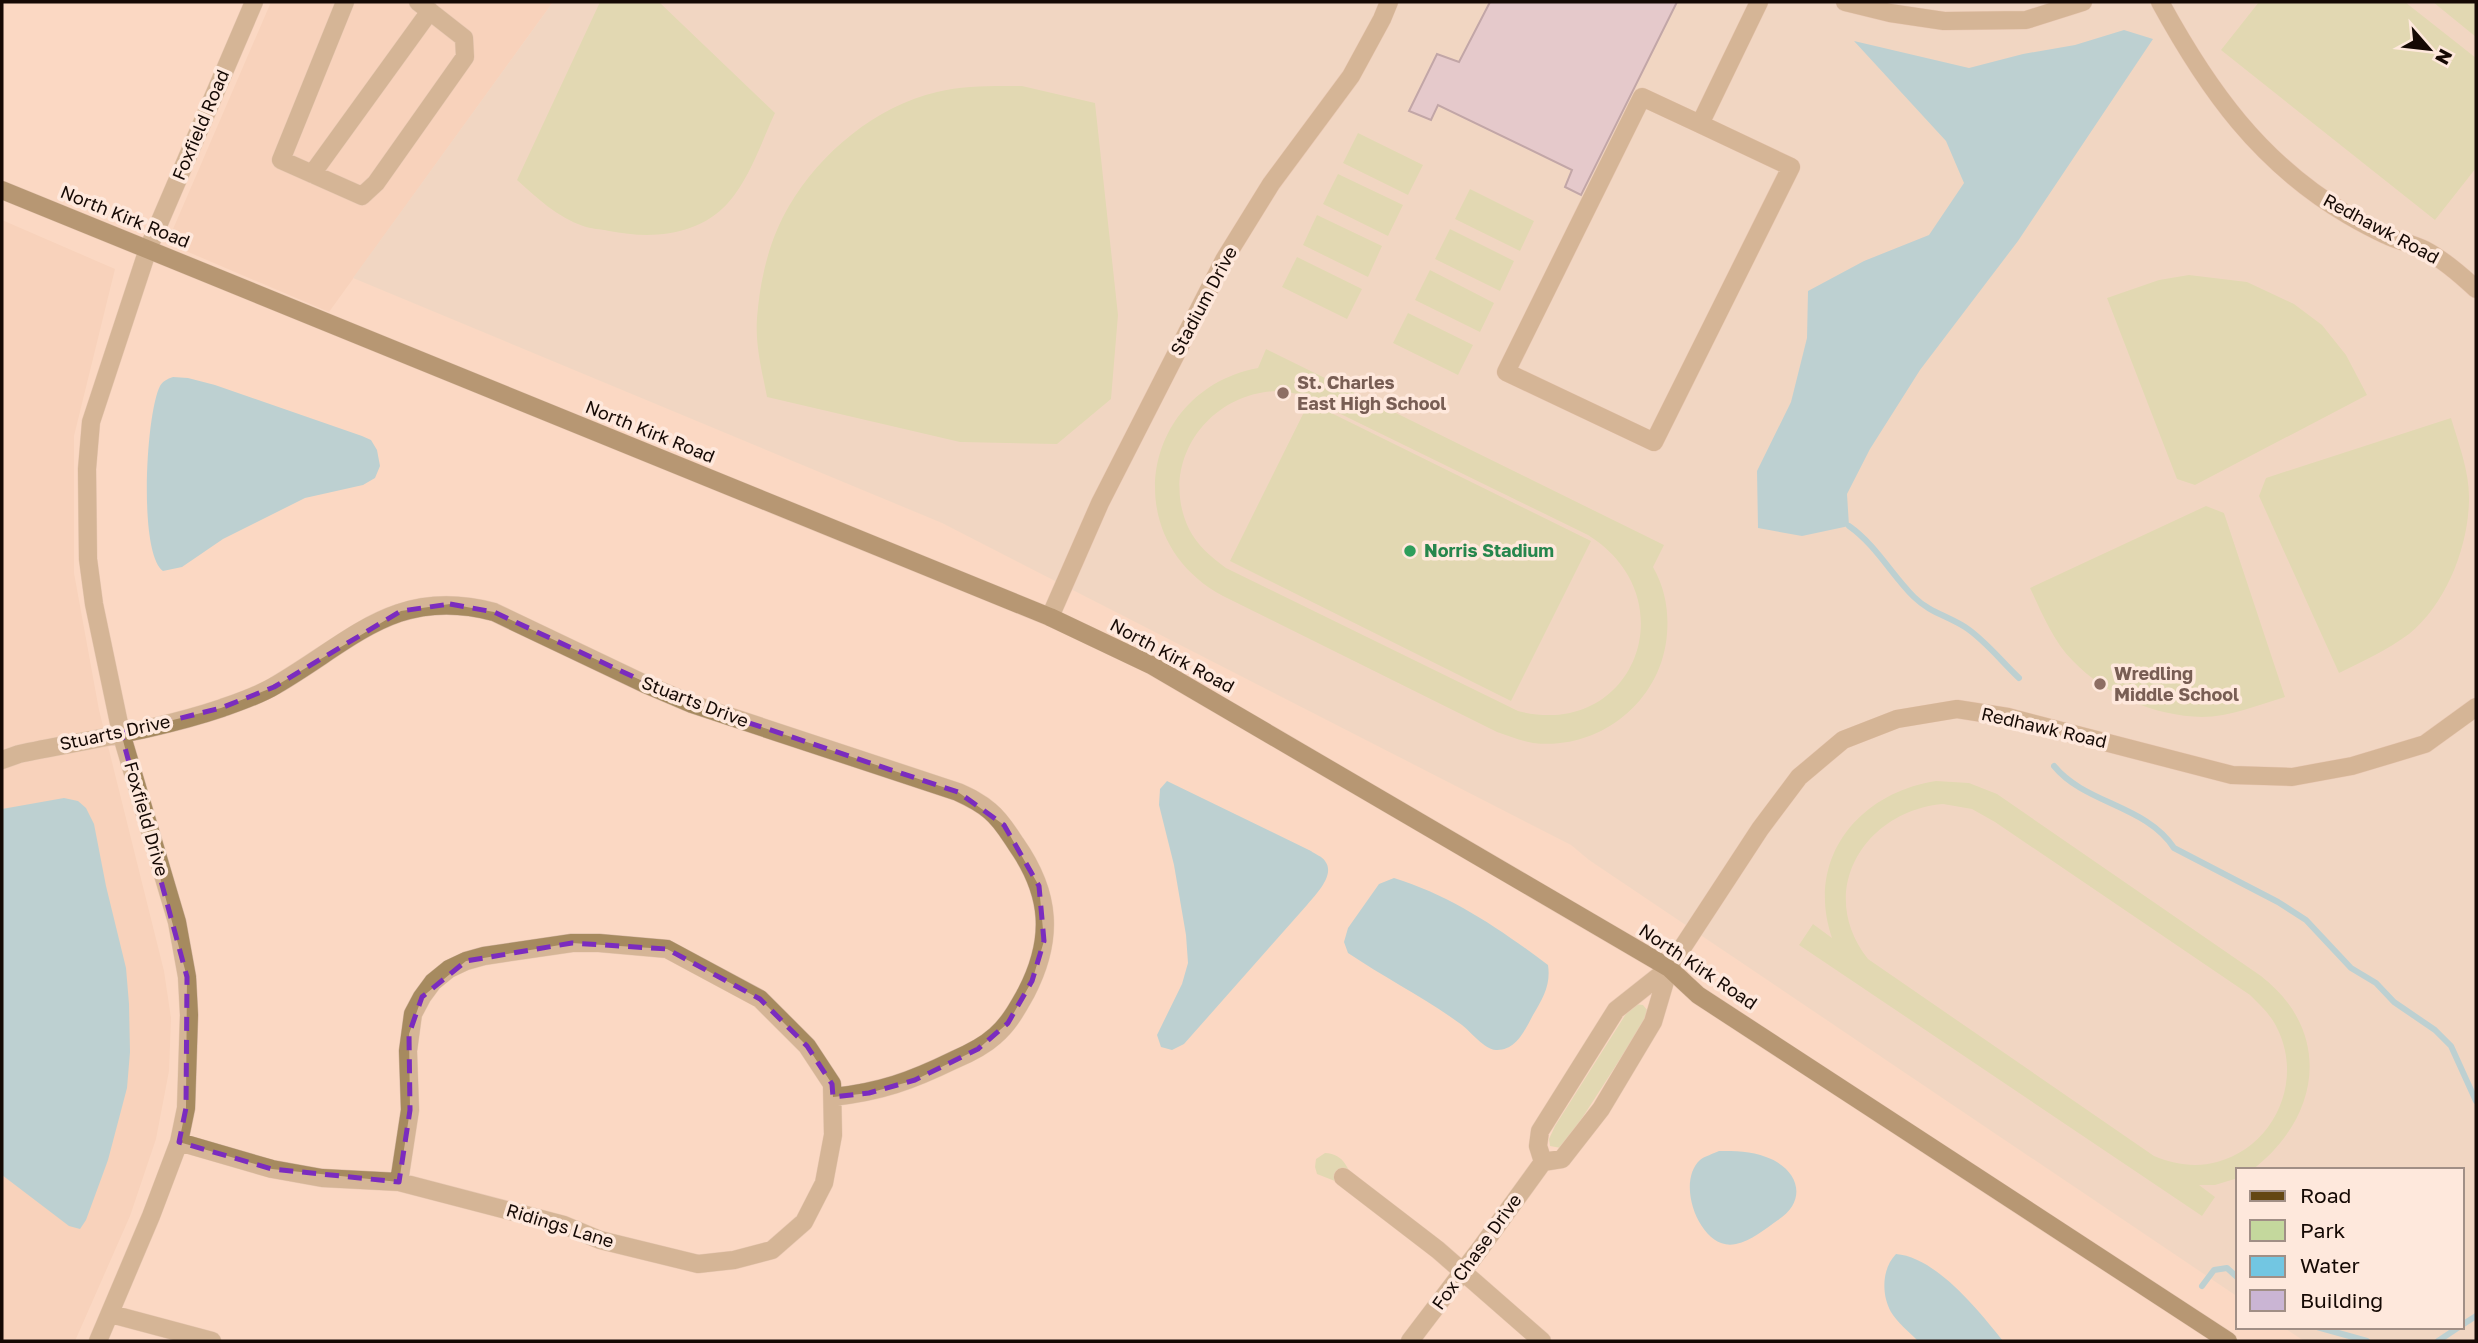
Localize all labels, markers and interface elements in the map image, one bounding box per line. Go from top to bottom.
north arrow [2394,14,2464,84]
text: N [2431,45,2458,69]
street label: Foxfield Road [167,66,233,183]
street label: North Kirk Road [57,180,193,252]
street label: Redhawk Road [2320,188,2443,268]
street label: Stadium Drive [1165,242,1241,359]
place label: St. Charles East High School [1297,371,1446,414]
marker: St. Charles East High School [1275,385,1291,401]
street label: North Kirk Road [582,395,718,467]
place label: Norris Stadium [1424,539,1554,561]
marker: Norris Stadium [1402,543,1418,559]
street label: North Kirk Road [1107,613,1238,697]
place label: Wredling Middle School [2114,662,2239,705]
street label: Stuarts Drive [639,671,752,732]
marker: Wredling Middle School [2092,676,2108,692]
street label: Redhawk Road [1979,702,2109,752]
street label: Stuarts Drive [57,710,172,754]
street label: Foxfield Drive [120,759,174,879]
street label: North Kirk Road [1635,919,1762,1014]
legend [2236,1168,2464,1329]
text: Road [2300,1182,2351,1208]
street label: Fox Chase Drive [1427,1189,1526,1314]
street label: Ridings Lane [504,1198,617,1252]
text: Park [2300,1217,2346,1243]
text: Water [2300,1252,2360,1278]
text: Building [2300,1287,2383,1313]

